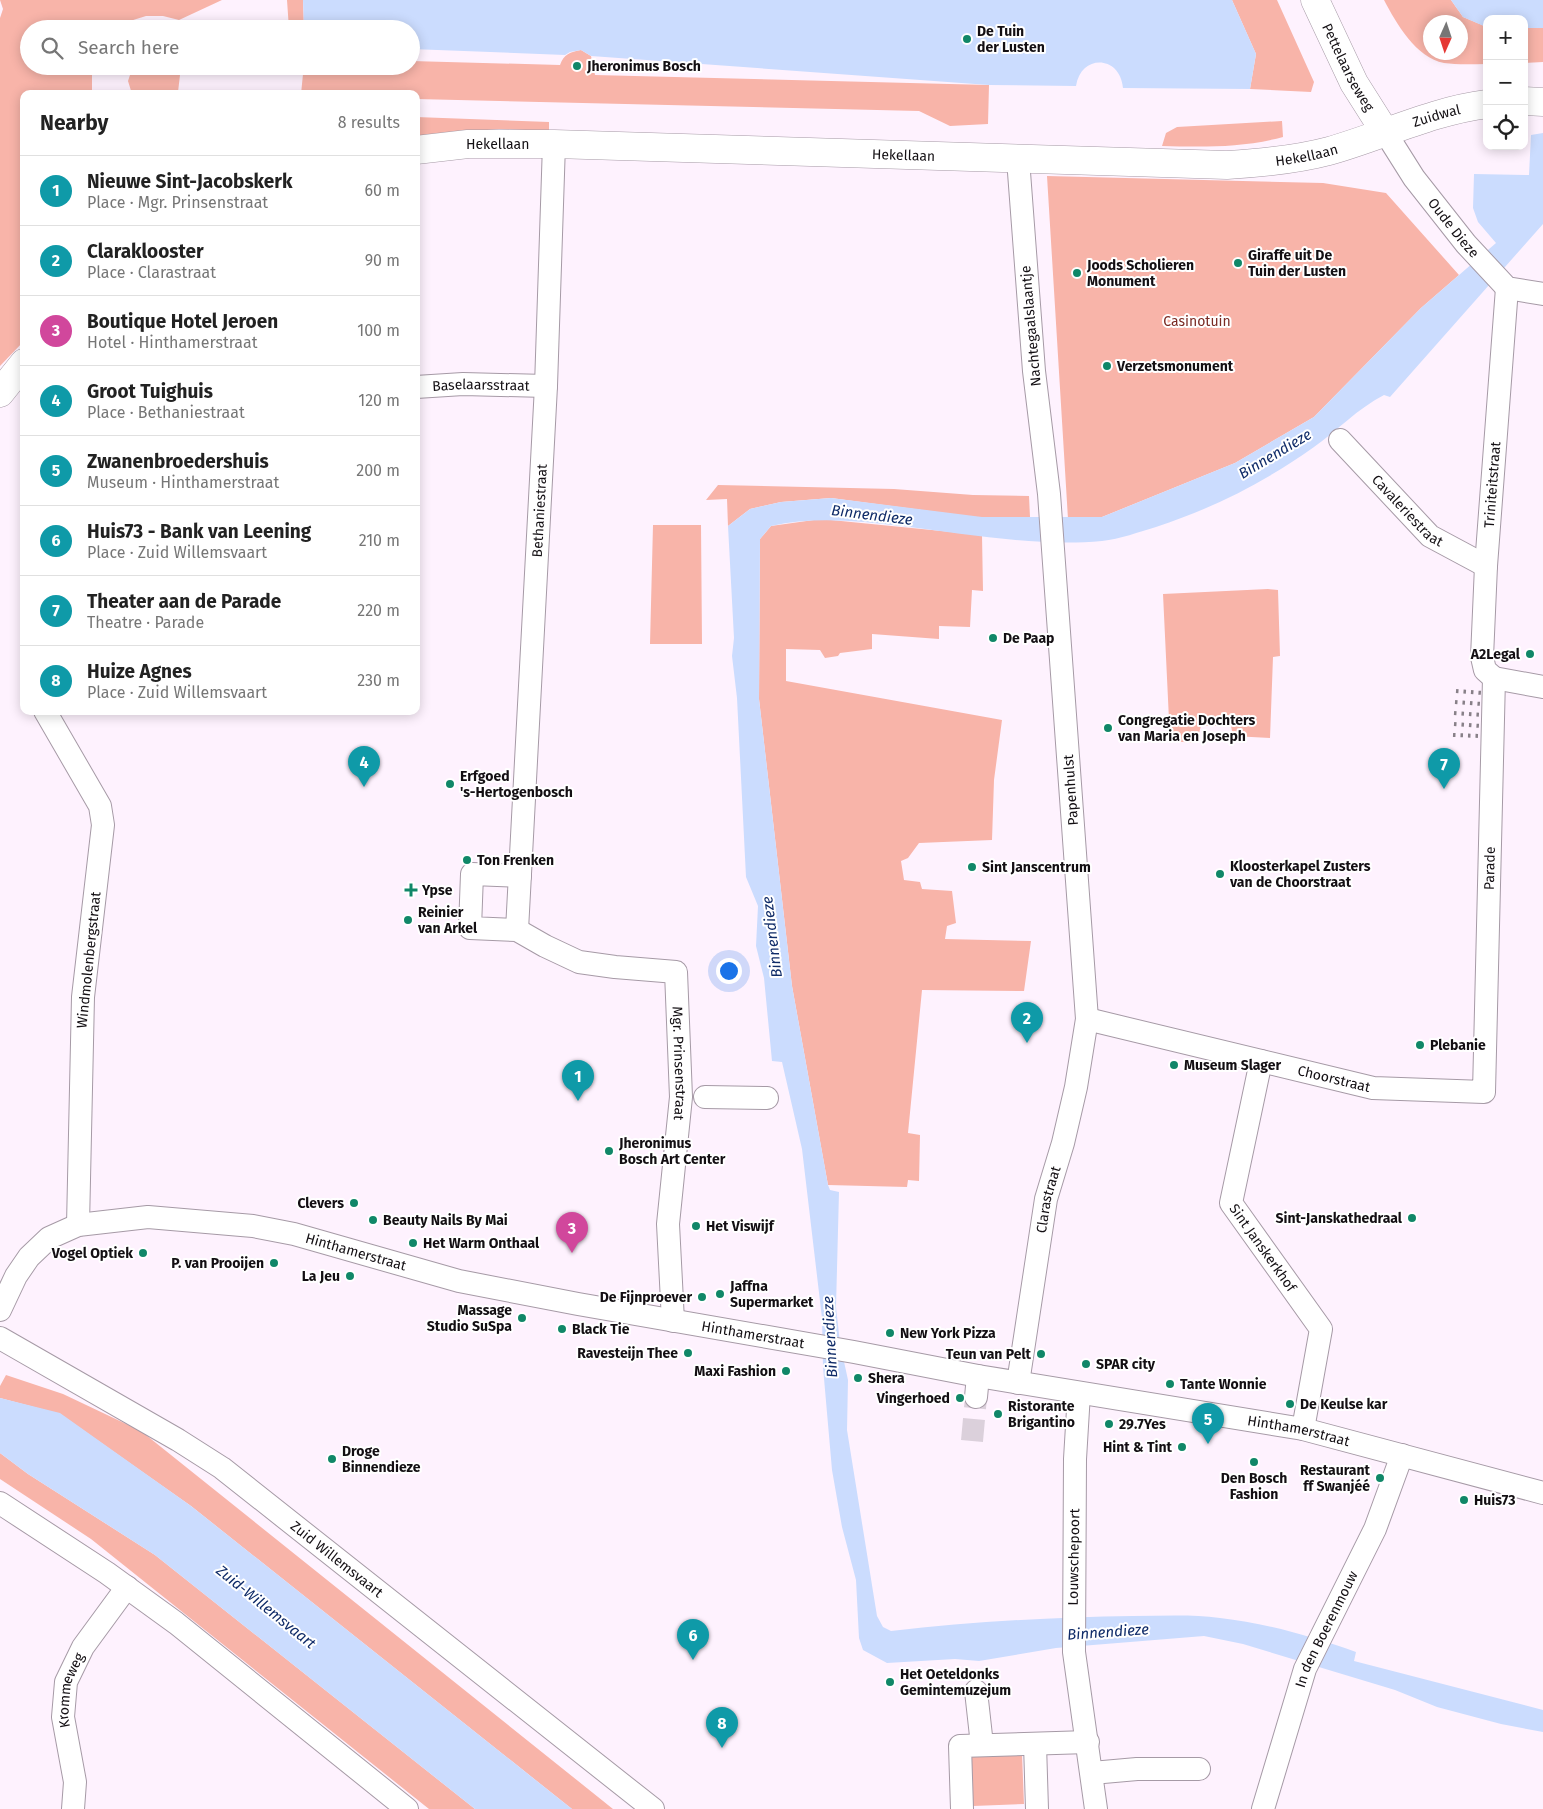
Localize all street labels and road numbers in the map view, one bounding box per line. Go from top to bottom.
street label: Pettelaarseweg [1319,21,1378,115]
street label: Zuidwal [1410,101,1462,131]
street label: Hekellaan [466,136,529,153]
street label: Hekellaan [1274,140,1340,169]
street label: Hekellaan [872,145,935,164]
street label: Oude Dieze [1424,195,1483,261]
street label: Nachtegaalslaantje [1017,265,1045,387]
street label: Baselaarsstraat [432,375,531,394]
street label: Triniteitstraat [1480,440,1504,529]
street label: Bethaniestraat [528,462,550,558]
street label: Cavaleriestraat [1368,471,1447,550]
street label: Papenhulst [1060,753,1082,826]
street label: Parade [1480,846,1498,890]
street label: Windmolenbergstraat [73,890,105,1029]
street label: Mgr. Prinsenstraat [669,1006,690,1122]
street label: Choorstraat [1296,1062,1373,1096]
street label: Clarastraat [1032,1163,1064,1234]
street label: Sint Janskerkhof [1226,1201,1301,1296]
street label: Hinthamerstraat [304,1229,409,1274]
street label: Hinthamerstraat [700,1317,807,1352]
street label: Hinthamerstraat [1246,1412,1353,1450]
street label: Louwschepoort [1065,1507,1083,1606]
street label: Zuid Willemsvaart [287,1517,387,1601]
street label: In den Boerenmouw [1291,1568,1361,1690]
street label: Krommeweg [54,1649,88,1730]

